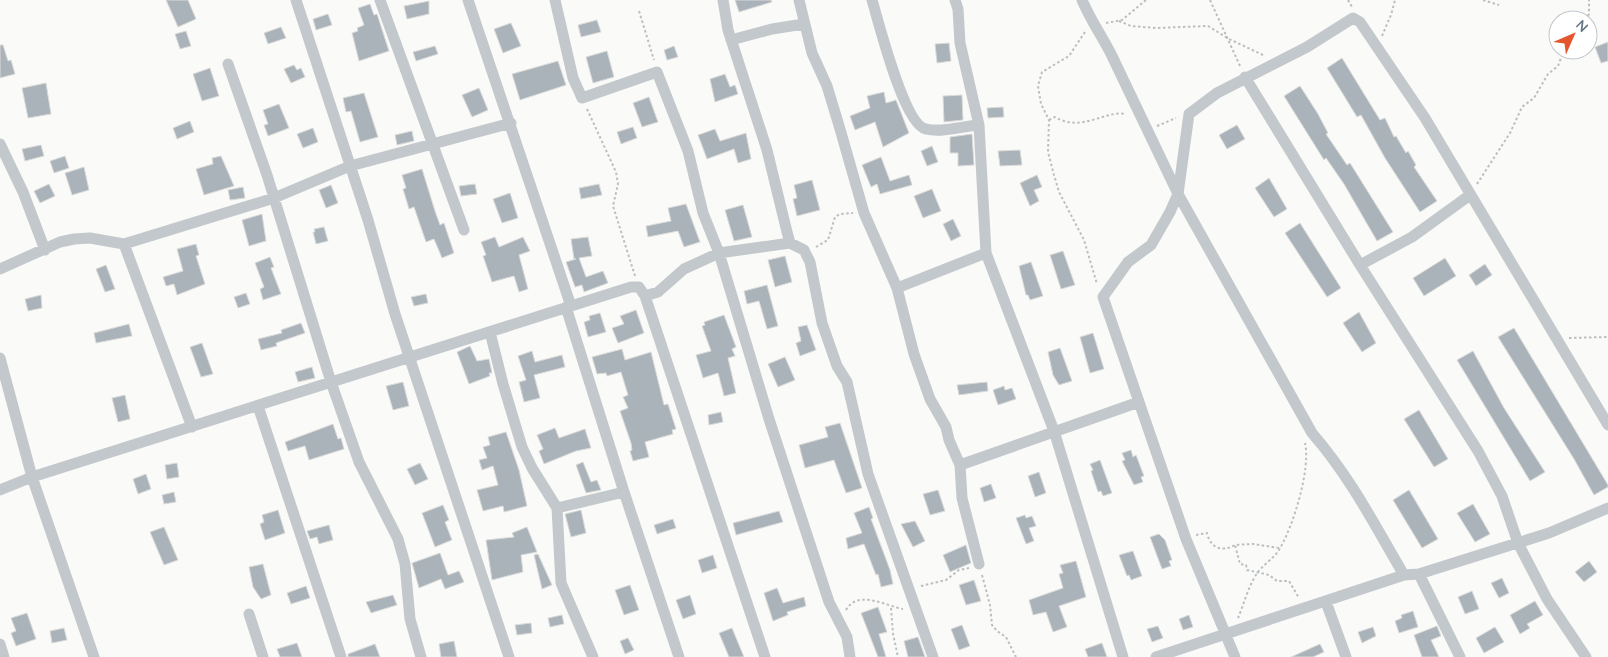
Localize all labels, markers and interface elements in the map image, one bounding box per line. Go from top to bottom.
north arrow [1548,10,1598,60]
text: N [1572,16,1592,36]

